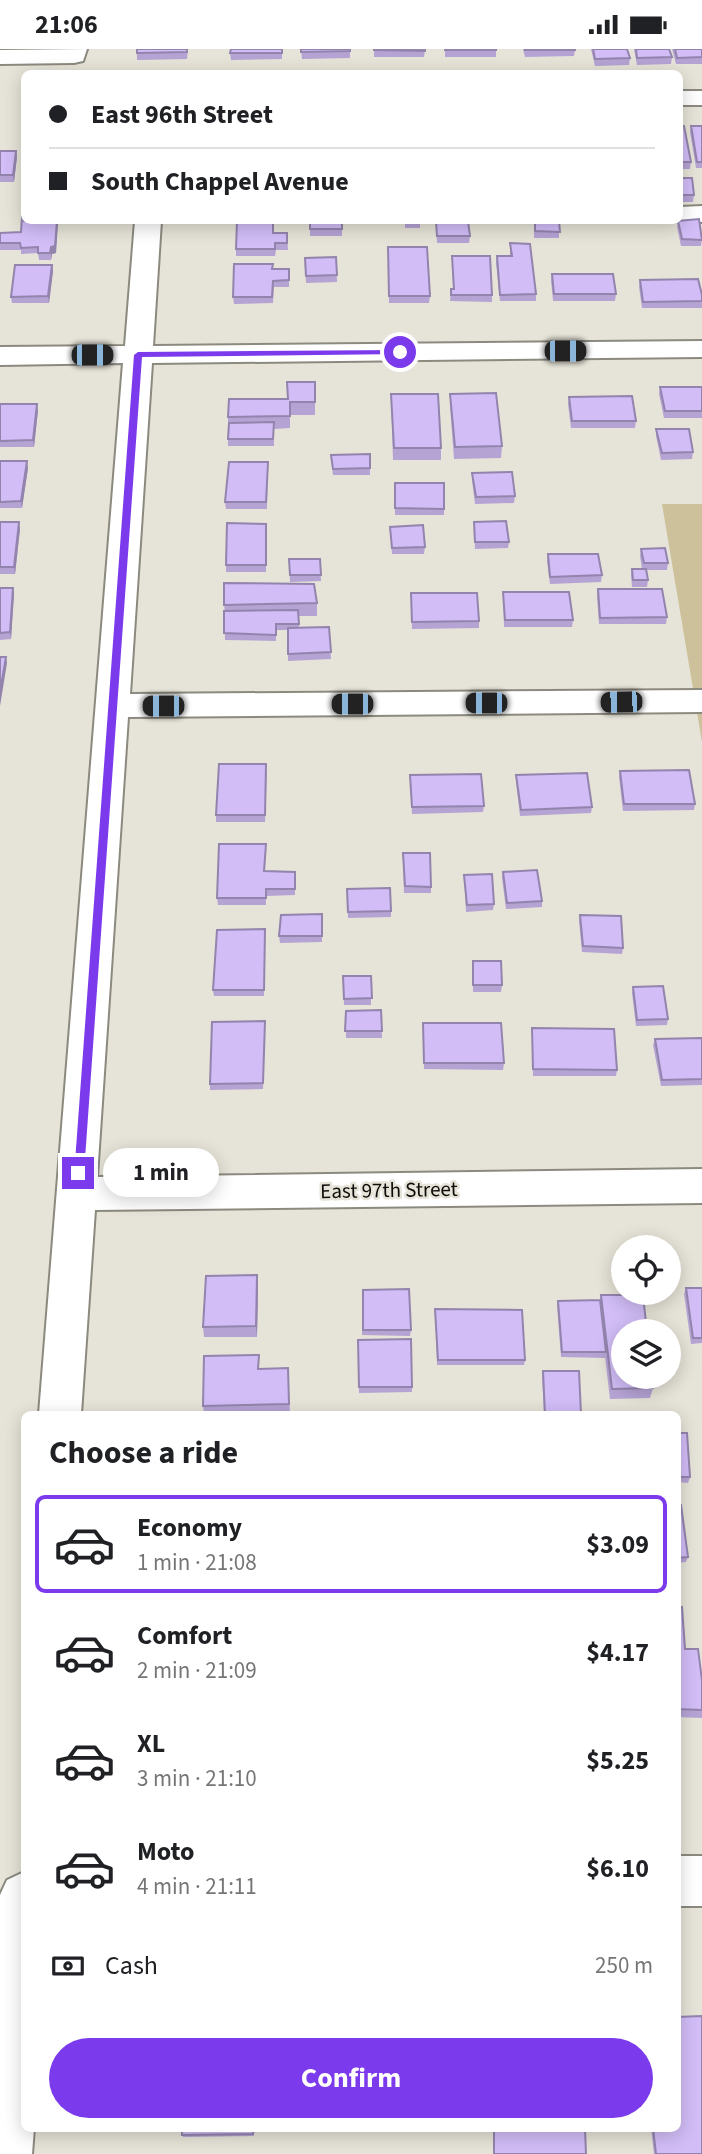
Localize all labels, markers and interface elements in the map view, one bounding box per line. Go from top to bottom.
text: 21:06 [35,6,98,43]
text: East 96th Street [91,96,273,133]
text: South Chappel Avenue [91,163,349,200]
route start [384,336,416,368]
car [545,341,587,362]
car [72,345,114,366]
car [600,691,643,713]
car [466,693,508,714]
car [332,694,374,715]
car [143,696,185,717]
callout: 1 min [102,1149,218,1197]
text: 1 min [133,1156,189,1189]
route end [62,1157,94,1189]
street label: East 97th Street [320,1174,458,1206]
map controls [611,1235,681,1389]
button: locate [611,1235,681,1305]
button: layers [611,1319,681,1389]
text: Choose a ride [49,1430,238,1476]
text: Economy [137,1509,242,1546]
icon: car [53,1513,116,1576]
text: $3.09 [586,1526,649,1563]
text: 1 min · 21:08 [137,1546,257,1579]
text: Comfort [137,1617,232,1654]
icon: car [53,1621,116,1684]
text: $4.17 [586,1634,649,1671]
text: 2 min · 21:09 [137,1654,257,1687]
text: XL [137,1725,165,1762]
icon: car [53,1729,116,1792]
text: $5.25 [586,1742,649,1779]
text: 3 min · 21:10 [137,1762,257,1795]
text: Moto [137,1833,194,1870]
icon: car [53,1837,116,1900]
text: $6.10 [586,1850,649,1887]
text: 4 min · 21:11 [137,1870,257,1903]
icon: cash [49,1947,87,1985]
text: Cash [105,1947,158,1984]
text: 250 m [595,1949,653,1982]
button: Confirm [49,2038,653,2118]

